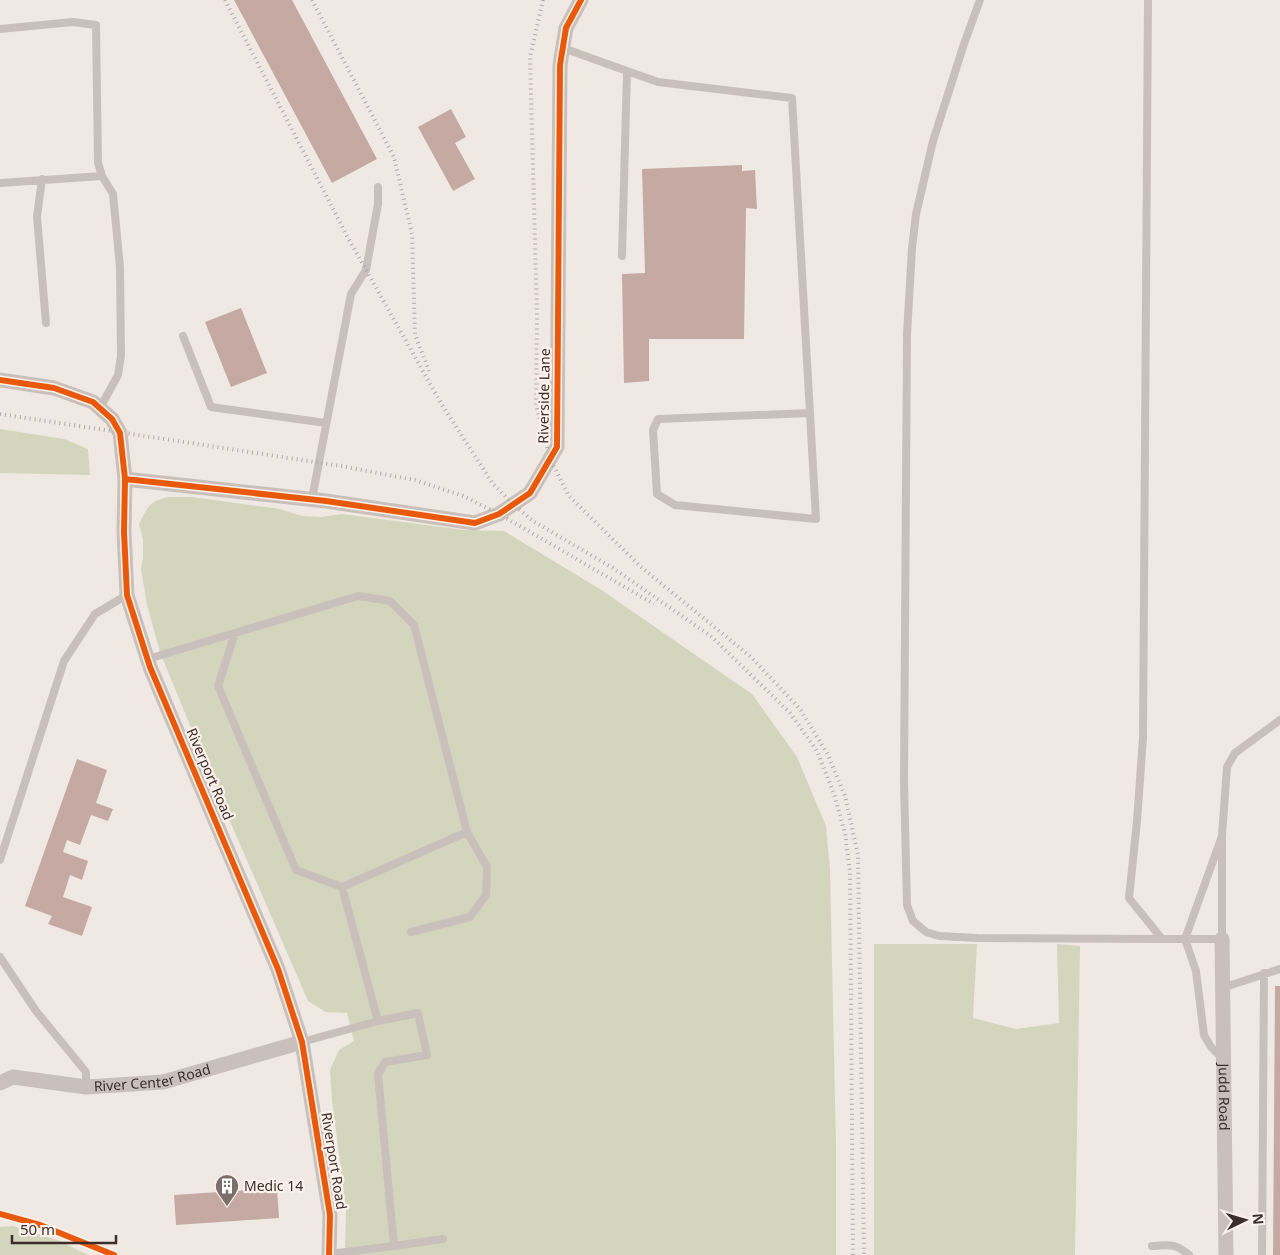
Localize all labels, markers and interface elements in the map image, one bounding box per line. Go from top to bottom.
street label: Riverside Lane [533,348,554,444]
street label: Riverport Road [183,725,238,823]
street label: River Center Road [93,1059,213,1095]
street label: Judd Road [1215,1061,1234,1131]
street label: Riverport Road [317,1111,352,1211]
building icon: Medic 14 [214,1173,240,1207]
place label: Medic 14 [244,1176,303,1195]
north arrow [1220,1195,1270,1245]
scale bar [12,1212,116,1244]
text: N [1248,1212,1268,1225]
text: 50 m [20,1219,55,1239]

